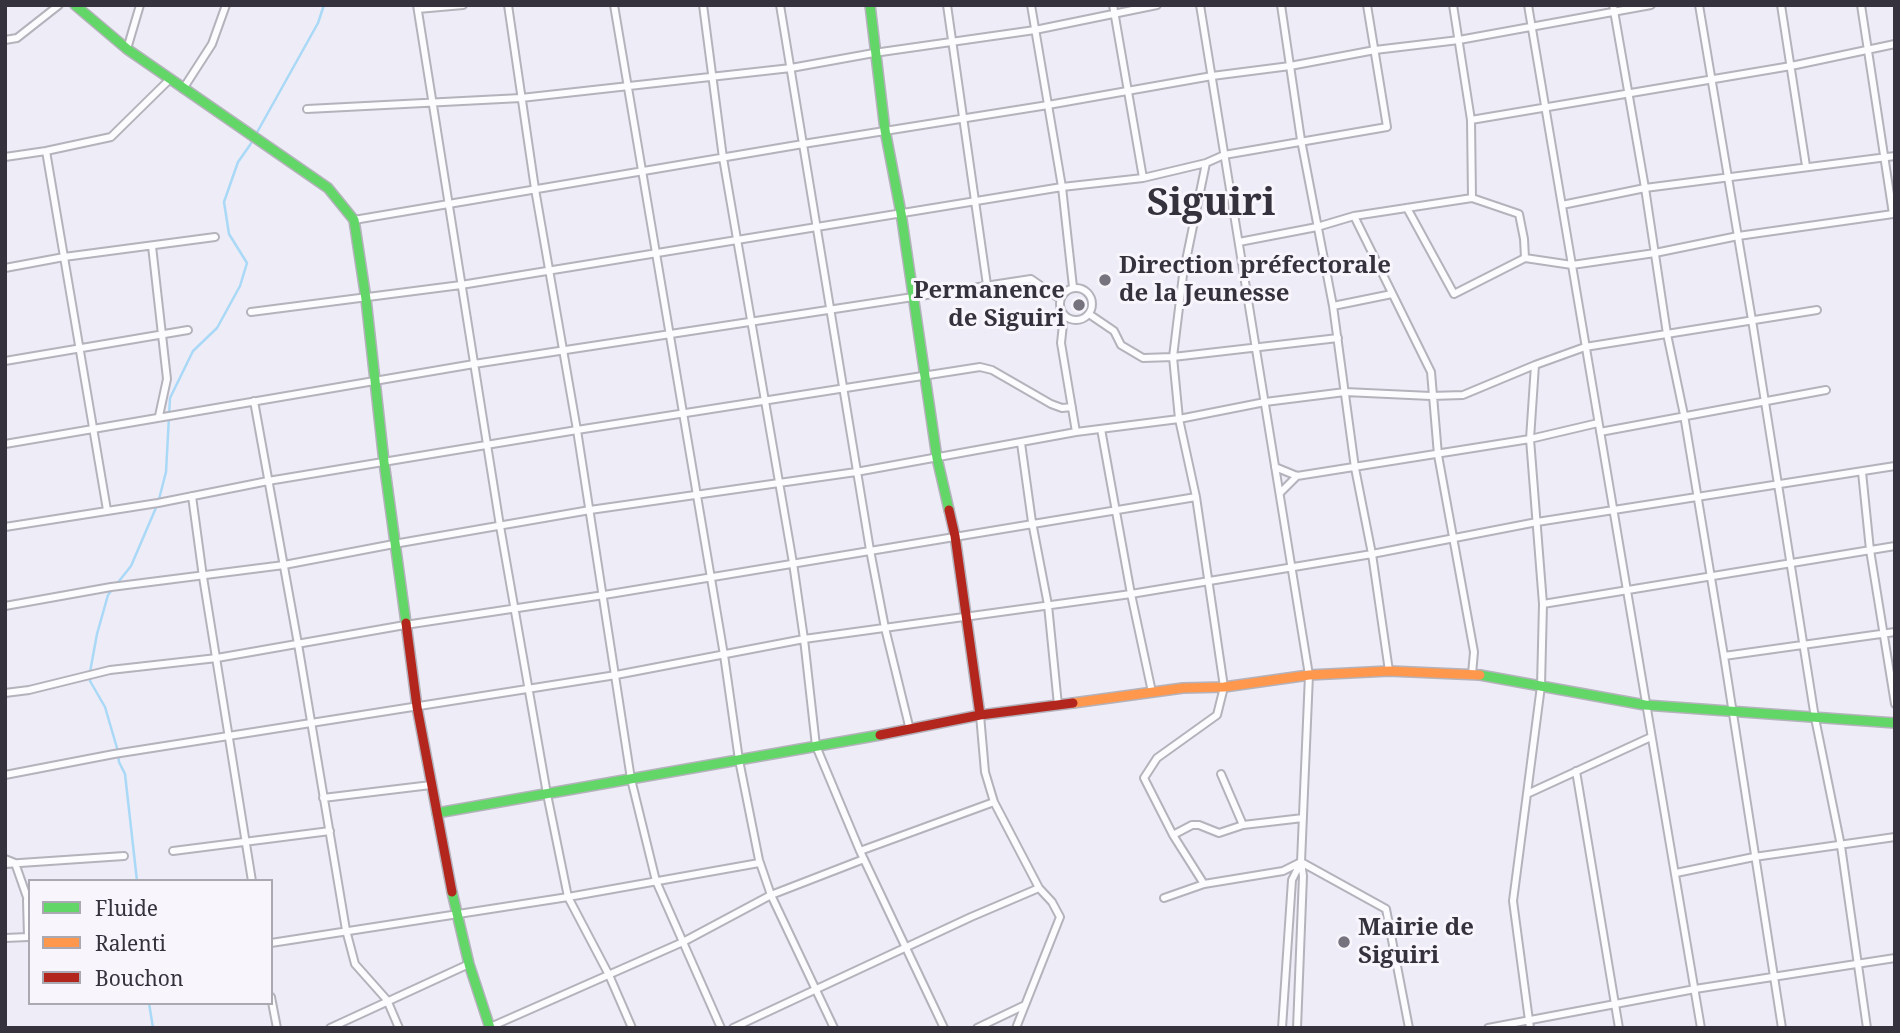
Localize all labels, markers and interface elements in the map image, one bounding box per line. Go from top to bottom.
district label: Siguiri [1147,181,1275,227]
place label: Direction préfectorale de la Jeunesse [1119,252,1391,308]
marker: Direction préfectorale de la Jeunesse [1097,272,1113,288]
place label: Permanence de Siguiri [913,277,1065,333]
marker: Permanence de Siguiri [1071,297,1087,313]
legend [28,879,273,1005]
text: Fluide [95,894,158,922]
place label: Mairie de Siguiri [1358,914,1474,970]
text: Ralenti [95,929,166,957]
marker: Mairie de Siguiri [1336,934,1352,950]
text: Bouchon [95,964,184,992]

